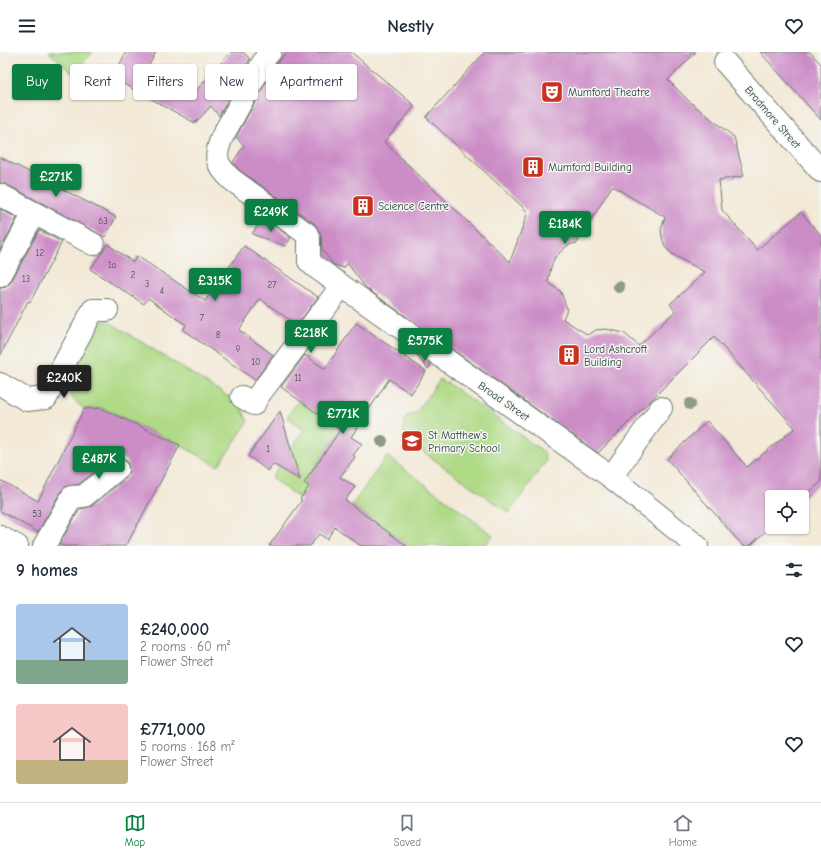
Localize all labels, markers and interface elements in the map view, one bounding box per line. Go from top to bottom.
icon: menu [16,15,38,37]
icon: heart [783,15,805,37]
text: Nestly [387,16,434,37]
chip: Buy [12,64,62,100]
chip: Rent [70,64,125,100]
chip: Filters [133,64,197,100]
chip: New [205,64,258,100]
chip: Apartment [266,64,357,100]
theatre icon: Mumford Theatre [539,79,565,105]
street label: Bradmore Street [742,84,804,152]
place label: Mumford Theatre [568,86,650,99]
building icon: Mumford Building [520,154,546,180]
place label: Mumford Building [548,161,632,174]
pin: £271K [28,164,84,198]
text: £271K [39,169,73,184]
building icon: Science Centre [350,193,376,219]
pin: £249K [243,199,299,233]
place label: Science Centre [378,200,450,213]
text: £249K [254,204,288,219]
pin: £184K [537,211,593,245]
house number: 63 [98,216,108,226]
text: £184K [548,216,582,231]
house number: 12 [36,248,44,258]
house number: 1a [108,260,116,270]
pin: £315K [187,268,243,302]
house number: 2 [131,270,136,280]
text: £315K [198,273,232,288]
house number: 13 [22,274,30,284]
house number: 3 [145,279,149,289]
house number: 27 [268,280,277,290]
house number: 4 [160,286,164,296]
house number: 7 [200,313,205,323]
pin: £218K [283,320,339,354]
text: £218K [294,325,328,340]
pin: £575K [397,328,453,362]
house number: 8 [216,330,221,340]
text: £575K [407,333,443,348]
building icon: Lord Ashcroft Building [556,342,582,368]
place label: Lord Ashcroft Building [584,343,648,369]
house number: 9 [236,344,241,354]
house number: 10 [251,357,261,367]
pin: £240K [36,365,92,399]
text: £240K [46,370,82,385]
house number: 11 [294,373,302,383]
street label: Broad Street [476,379,533,424]
pin: £771K [315,401,371,435]
text: £771K [327,406,359,421]
school or university icon: St Matthew's Primary School [399,428,425,454]
place label: St Matthew's Primary School [428,429,500,455]
house number: 1 [266,444,270,454]
pin: £487K [71,446,127,480]
text: £487K [82,451,116,466]
map controls [765,490,809,534]
button: locate [765,490,809,534]
house number: 53 [32,509,42,519]
icon: filters [783,559,805,581]
text: 9 homes [16,561,78,580]
icon: home [48,620,96,668]
text: £240,000 [140,620,209,639]
icon: heart [783,633,805,655]
text: 2 rooms · 60 m² [140,639,230,654]
text: Flower Street [140,654,213,669]
icon: home [48,720,96,768]
text: £771,000 [140,720,206,739]
icon: heart [783,733,805,755]
text: 5 rooms · 168 m² [140,739,234,754]
text: Flower Street [140,754,213,769]
tab: Map [124,812,146,849]
tab: Saved [394,812,421,849]
tab: Home [669,812,697,849]

